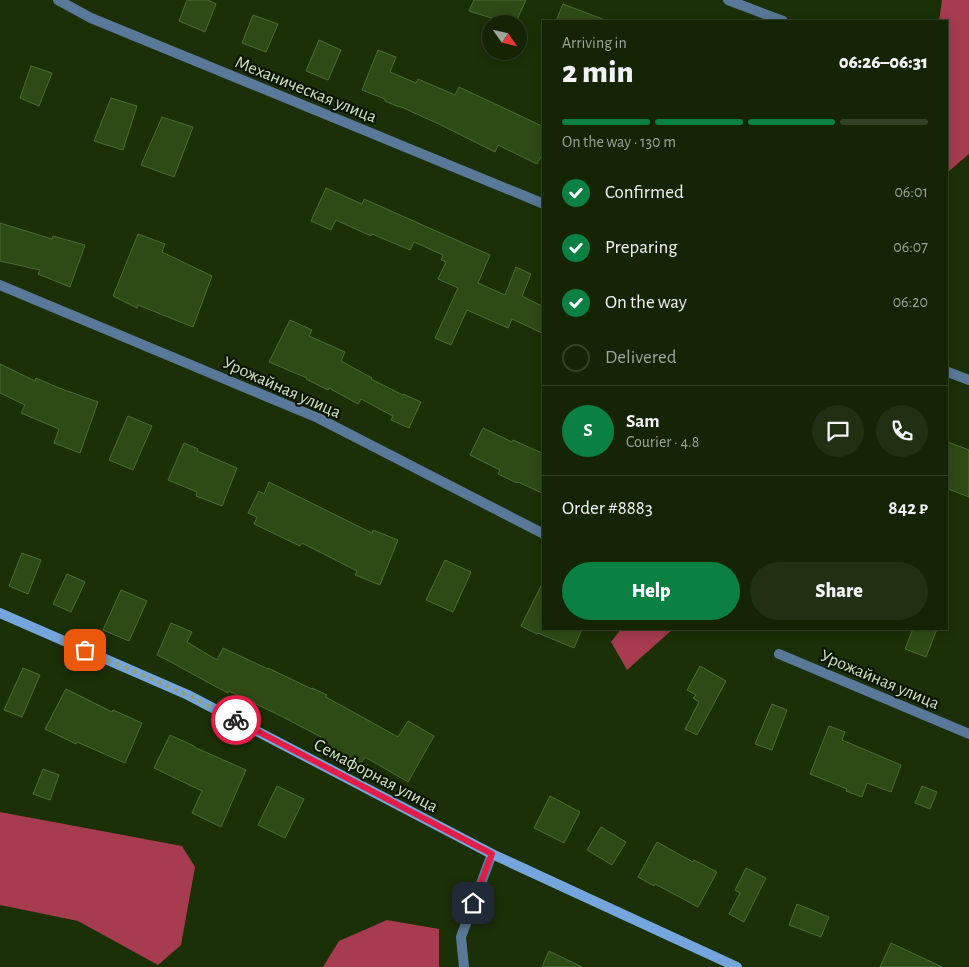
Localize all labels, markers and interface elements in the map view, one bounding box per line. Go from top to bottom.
north arrow [482,15,528,60]
map controls [482,15,527,60]
text: Arriving in [562,35,627,51]
street label: Механическая улица [232,53,379,127]
text: 06:26–06:31 [839,53,928,72]
text: 2 min [562,56,634,88]
text: On the way · 130 m [562,134,676,150]
icon: check [562,179,590,207]
text: Confirmed [605,183,684,202]
text: 06:01 [894,184,928,200]
icon: check [562,234,590,262]
text: Preparing [605,238,678,257]
text: 06:07 [893,239,928,255]
icon: check [562,289,590,317]
text: On the way [605,293,687,312]
text: 06:20 [893,294,928,310]
text: Delivered [605,348,677,367]
street label: Урожайная улица [220,354,343,422]
button: chat [812,405,864,457]
button: phone [876,405,928,457]
text: Sam [626,412,660,431]
text: S [583,421,593,440]
text: Courier · 4.8 [626,434,699,450]
text: Order #8883 [562,499,653,518]
text: 842 ₽ [888,499,928,518]
button: Help [562,562,740,620]
button: Share [750,562,928,620]
pin [64,629,106,671]
icon: bag [71,636,99,664]
street label: Урожайная улица [818,647,942,713]
courier [211,695,261,745]
icon: bike [222,706,250,734]
street label: Семафорная улица [310,736,441,816]
pin [452,882,494,924]
icon: home [459,889,487,917]

